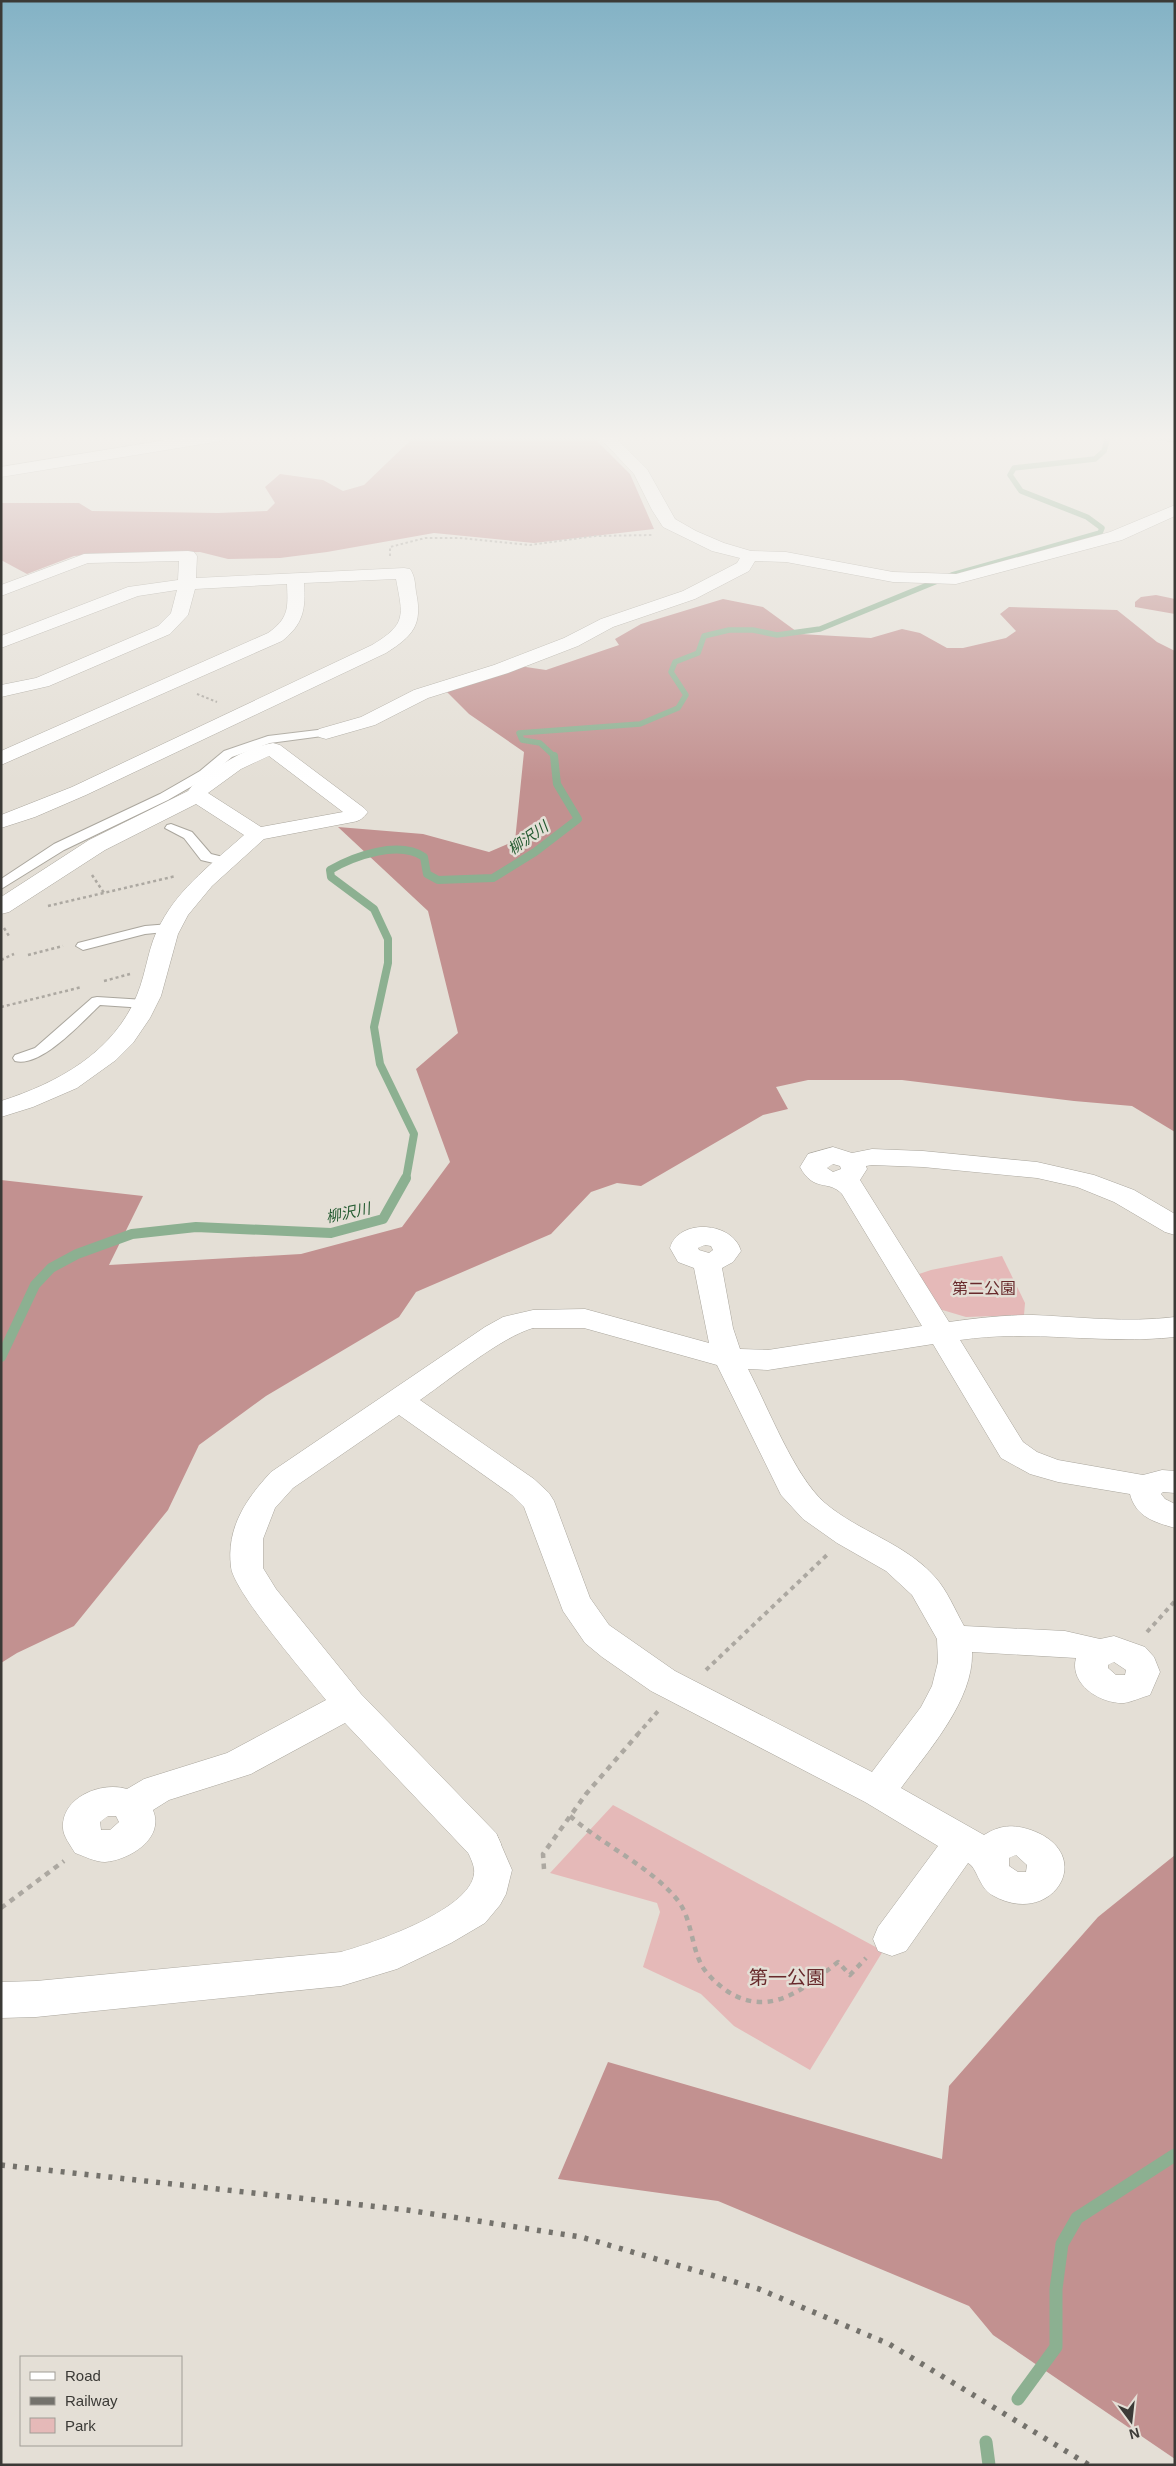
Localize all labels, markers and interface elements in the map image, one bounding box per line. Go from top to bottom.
water label: 柳沢川 [504,817,553,857]
water label: 柳沢川 [324,1199,374,1226]
park label: 第二公園 [952,1280,1016,1297]
park label: 第一公園 [749,1967,825,1988]
legend [20,2356,182,2446]
text: Road [65,2367,101,2384]
text: Railway [65,2392,118,2409]
north arrow [1106,2396,1156,2446]
text: Park [65,2417,96,2434]
text: N [1127,2425,1141,2443]

